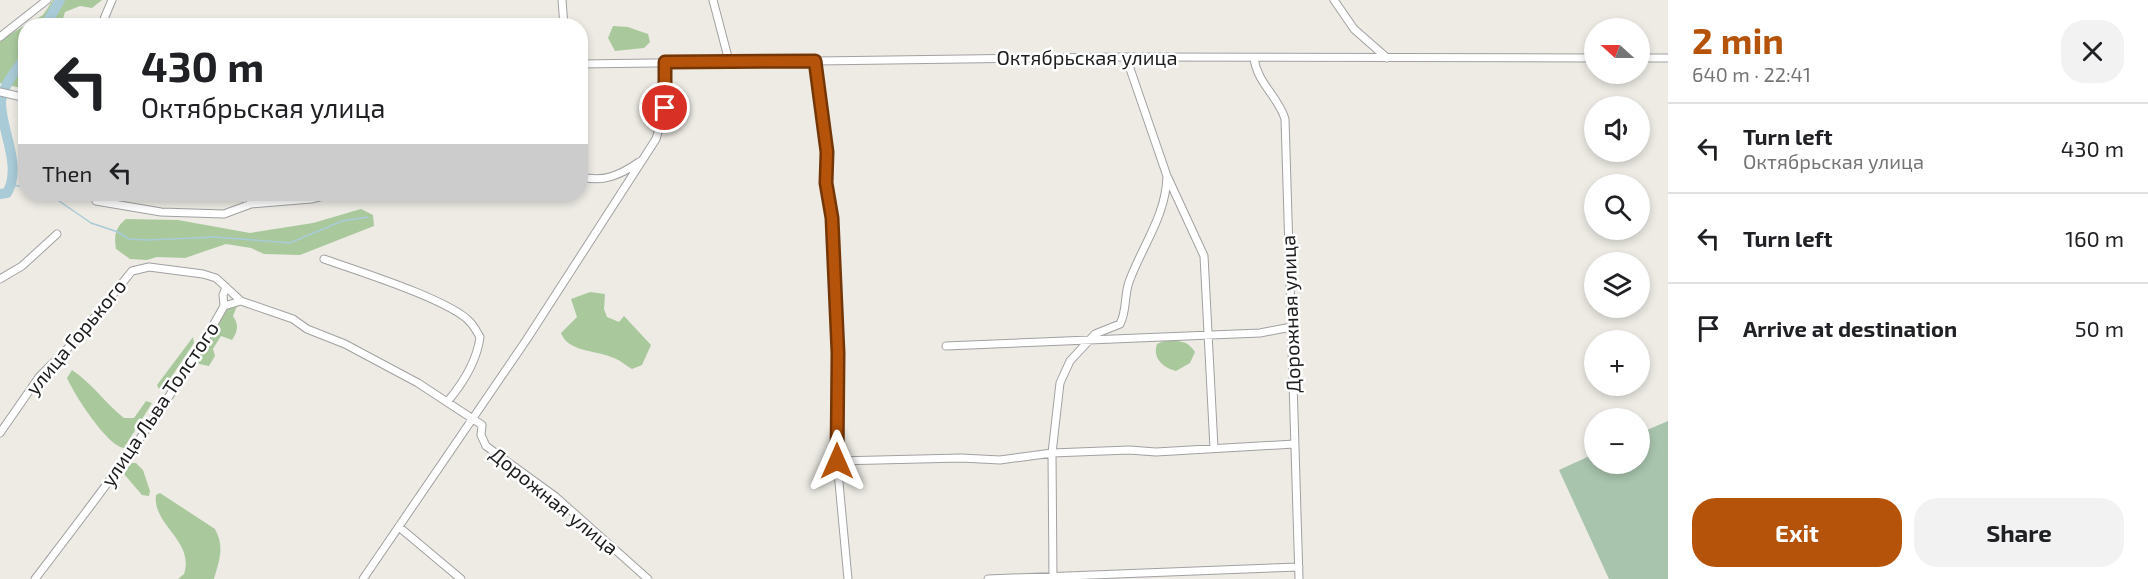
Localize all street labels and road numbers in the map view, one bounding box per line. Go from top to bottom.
street label: Октябрьская улица [997,45,1177,70]
street label: Дорожная улица [1275,235,1306,393]
street label: улица Горького [20,274,131,400]
street label: улица Льва Толстого [95,317,224,491]
street label: Дорожная улица [485,441,624,560]

